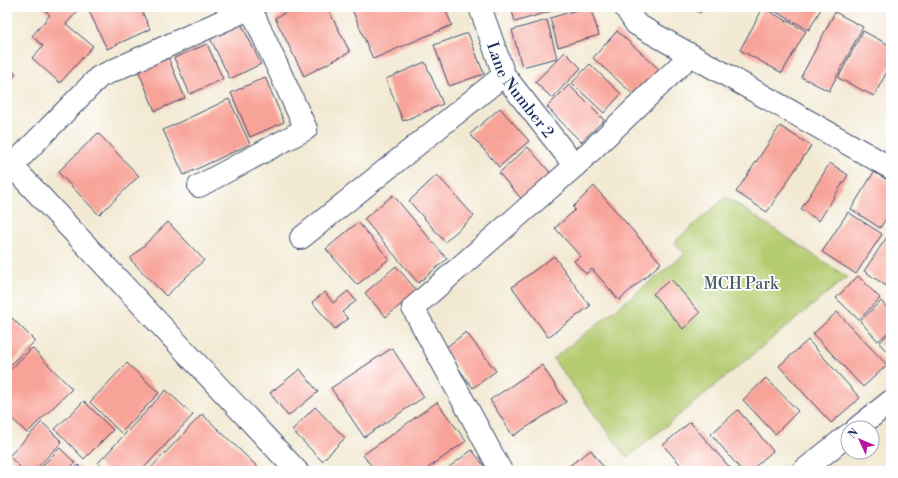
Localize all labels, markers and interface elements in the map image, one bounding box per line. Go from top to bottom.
street label: Lane Number 2 [482,39,558,142]
park label: MCH Park [704,274,780,294]
north arrow [840,420,880,460]
text: N [845,426,862,442]

